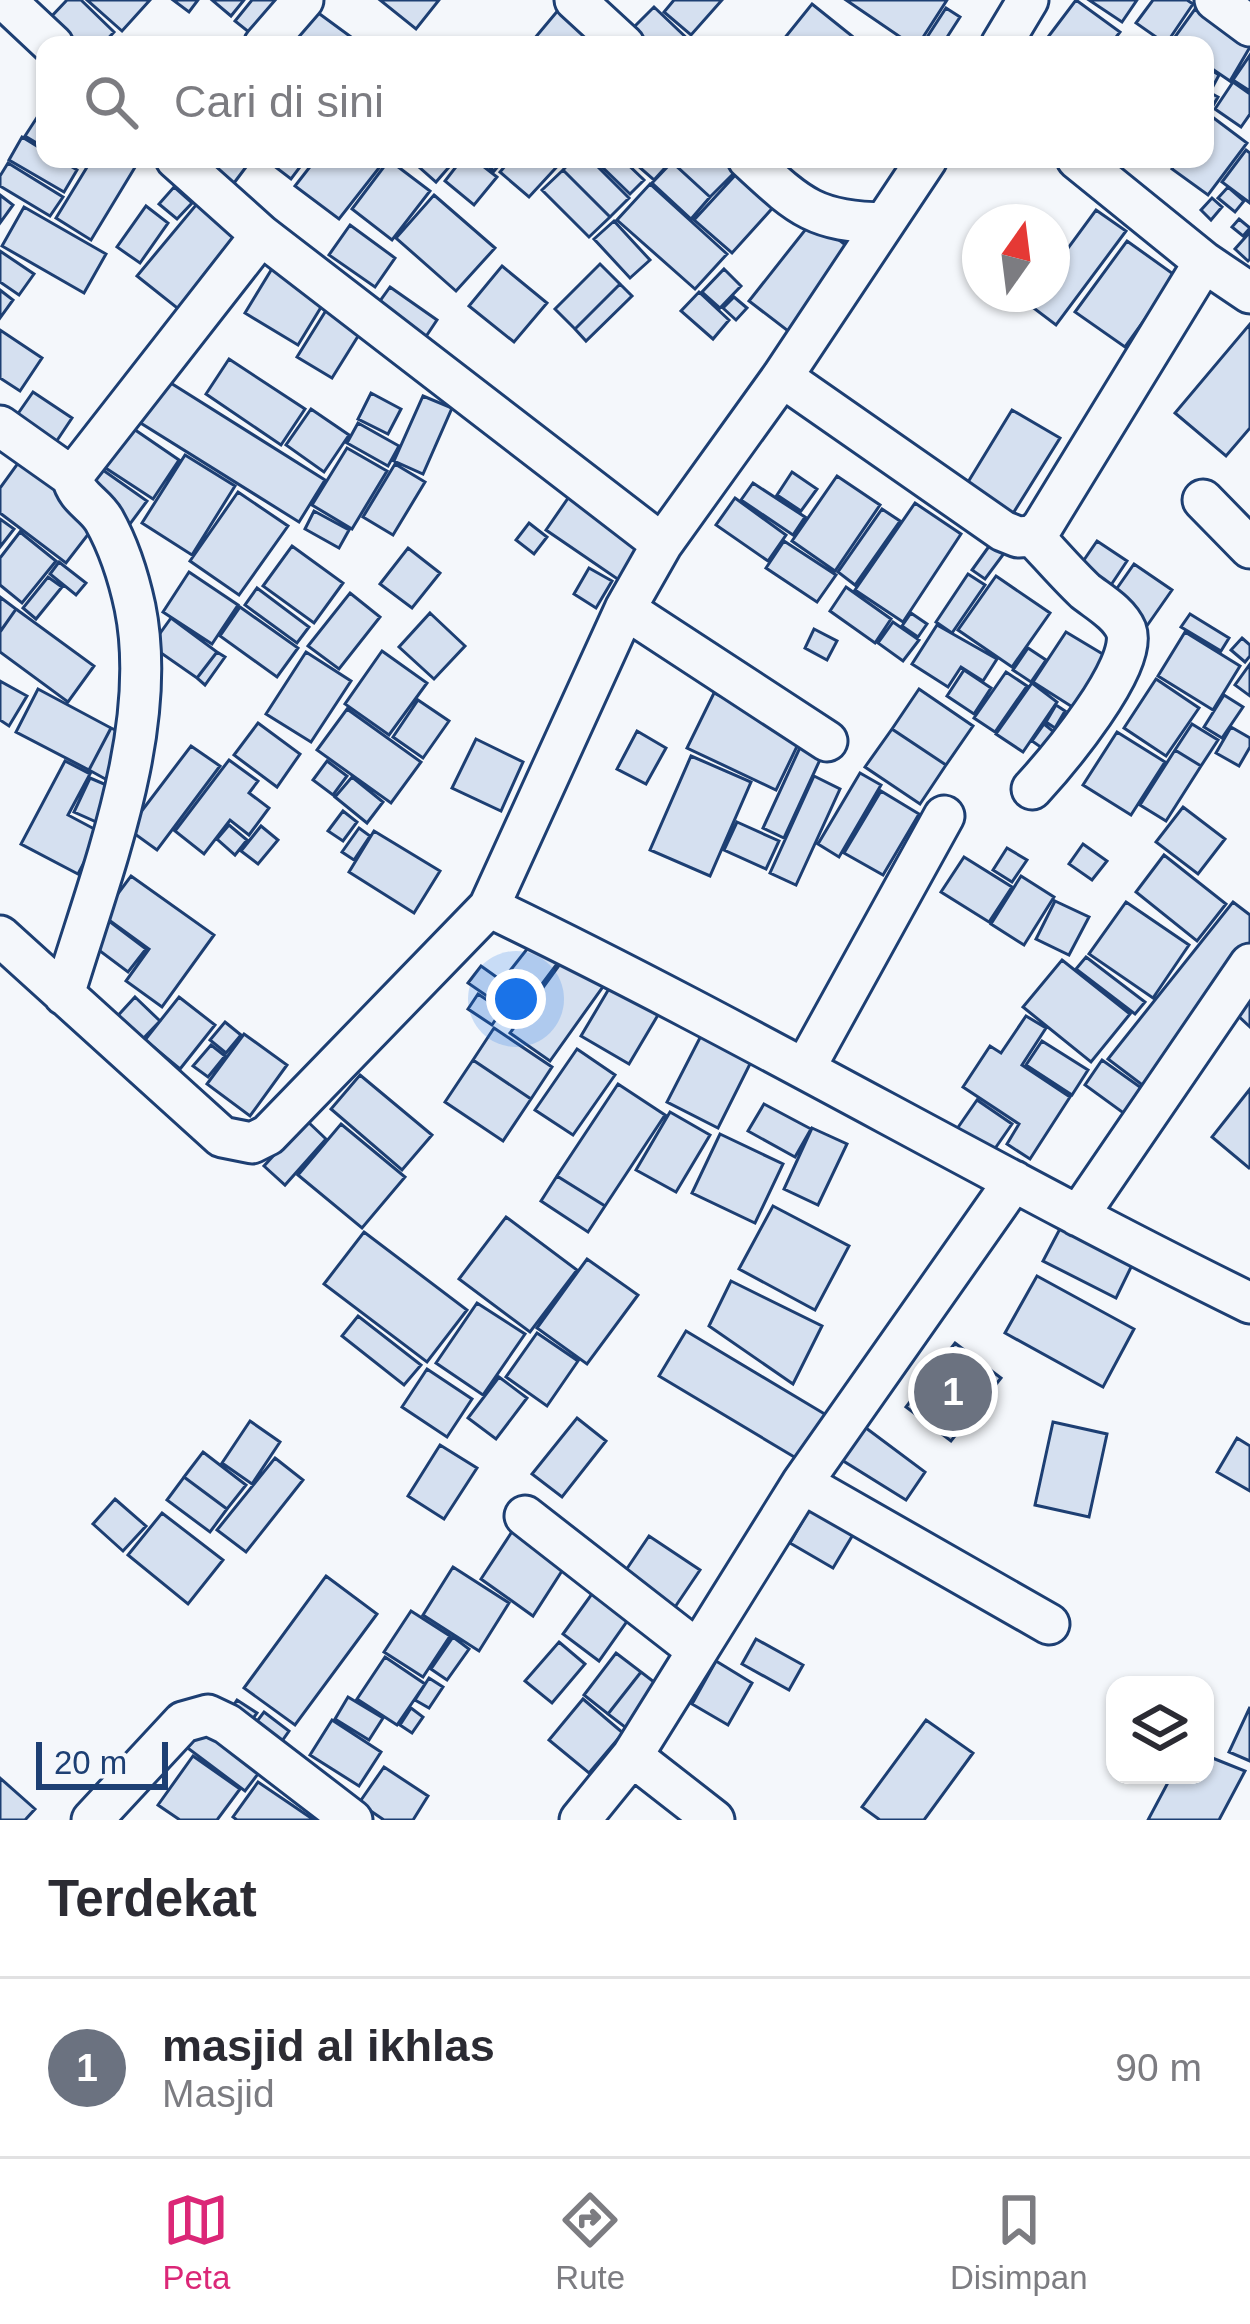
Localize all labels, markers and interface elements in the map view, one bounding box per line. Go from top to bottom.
search box [36,36,1214,168]
icon: search [78,69,144,135]
text: Cari di sini [174,76,384,127]
north arrow [962,204,1070,312]
your location [486,969,546,1029]
pin: 1 [914,1347,992,1437]
map controls [1106,1676,1214,1784]
button: layers [1106,1676,1214,1784]
scale bar [36,1736,168,1789]
text: 20 m [54,1744,127,1781]
text: Terdekat [48,1870,257,1927]
text: masjid al ikhlas [162,2020,495,2071]
text: 1 [76,2046,98,2089]
text: 90 m [1115,2046,1202,2089]
text: Masjid [162,2072,275,2115]
tab: Peta [162,2187,230,2297]
tab: Rute [555,2187,625,2297]
tab: Disimpan [950,2187,1088,2297]

